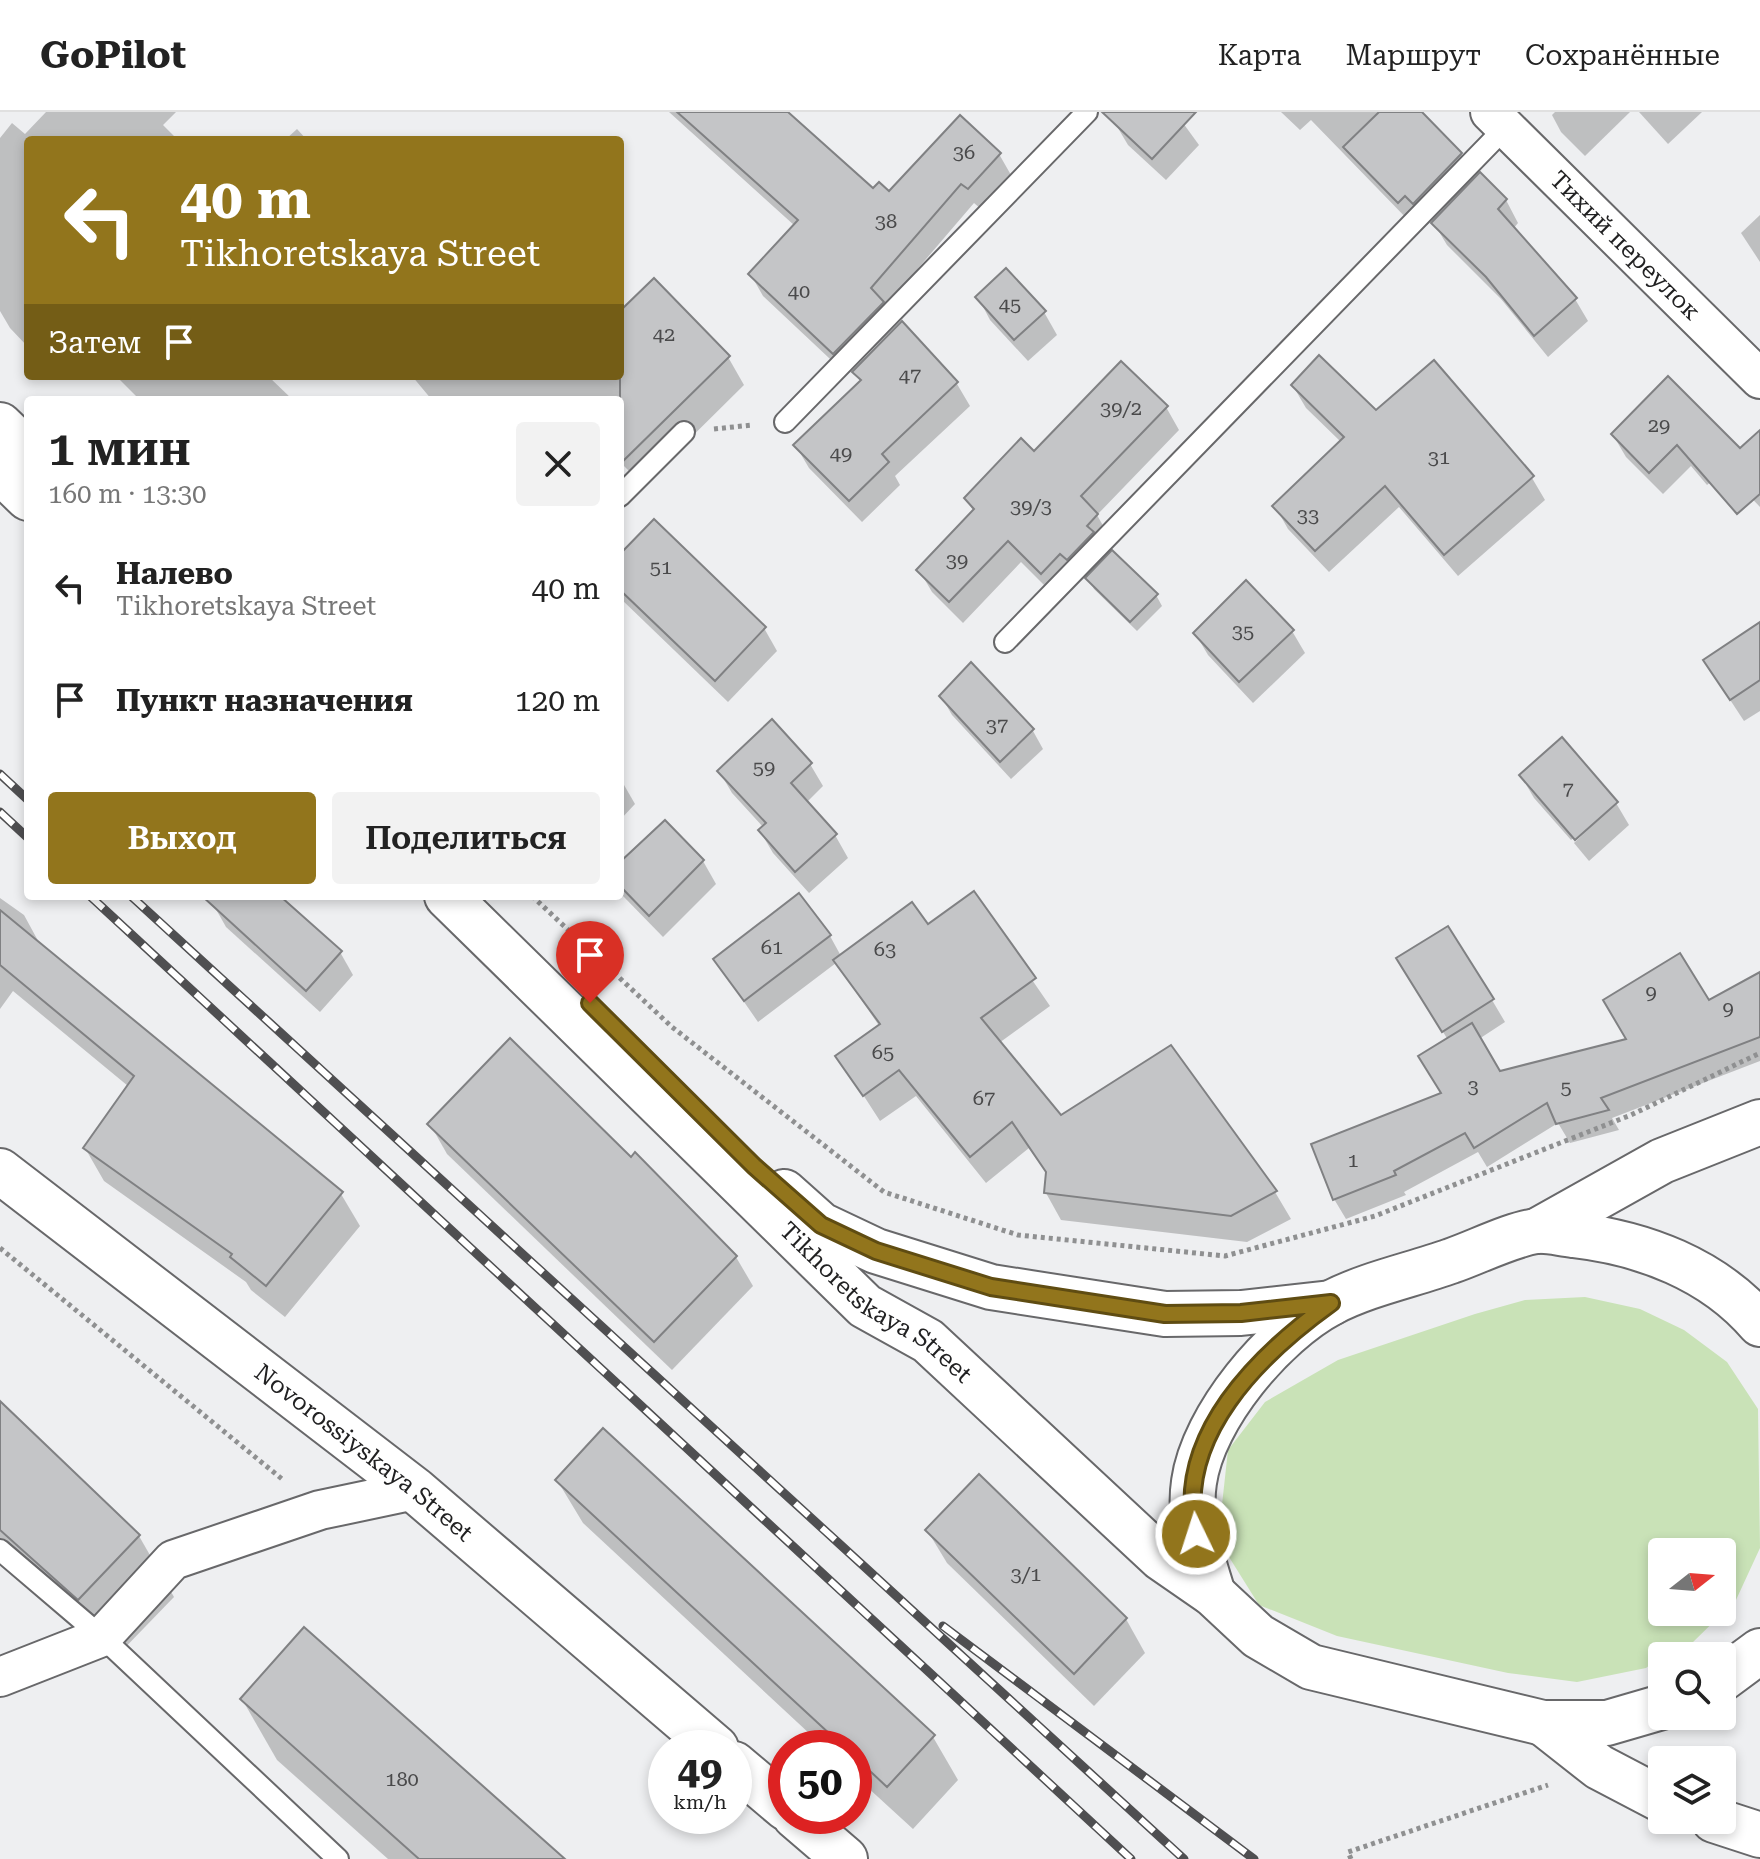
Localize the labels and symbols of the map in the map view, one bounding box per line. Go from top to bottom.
house number: 36 [953,140,975,164]
street label: Тихий переулок [1544,165,1706,326]
house number: 38 [875,209,897,233]
house number: 40 [788,279,810,303]
house number: 45 [999,292,1021,316]
house number: 42 [653,322,675,346]
house number: 47 [899,363,921,387]
house number: 39/2 [1100,396,1142,420]
house number: 29 [1648,413,1670,437]
house number: 49 [830,441,852,465]
house number: 31 [1428,445,1450,469]
house number: 39/3 [1010,494,1052,518]
house number: 33 [1297,503,1319,527]
house number: 39 [946,548,968,572]
house number: 51 [650,555,672,579]
house number: 35 [1232,619,1254,643]
house number: 37 [986,713,1008,737]
house number: 59 [753,755,775,779]
house number: 7 [1562,777,1574,801]
pin [556,921,624,1003]
house number: 61 [761,935,783,959]
house number: 63 [874,937,896,961]
house number: 9 [1645,980,1657,1004]
house number: 9 [1722,996,1734,1020]
house number: 65 [872,1040,894,1064]
house number: 3 [1467,1074,1479,1098]
house number: 5 [1560,1075,1572,1099]
house number: 67 [973,1086,995,1110]
house number: 1 [1347,1148,1359,1172]
street label: Tikhoretskaya Street [774,1216,977,1388]
street label: Novorossiyskaya Street [249,1358,478,1547]
position arrow [1154,1492,1238,1576]
north arrow [1648,1538,1736,1626]
house number: 3/1 [1011,1562,1041,1586]
speed limit sign: 50 [768,1730,872,1834]
house number: 180 [385,1767,419,1791]

